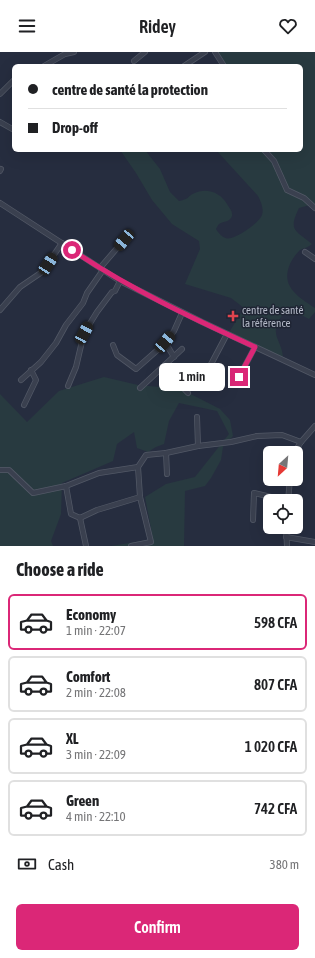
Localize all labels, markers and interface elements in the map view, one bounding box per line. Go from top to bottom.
icon: menu [16,15,38,37]
icon: heart [277,15,299,37]
text: Ridey [139,16,176,37]
text: centre de santé la protection [52,81,208,98]
text: Drop-off [52,119,98,136]
car [112,227,136,253]
route start [63,241,81,259]
car [36,251,60,277]
place label: centre de santé la référence [242,304,303,329]
marker: centre de santé la référence [227,310,239,322]
car [73,320,95,346]
car [153,329,177,355]
callout: 1 min [159,363,225,391]
route end [230,368,248,386]
text: 1 min [179,369,205,384]
north arrow [263,446,303,486]
map controls [263,446,303,534]
button: locate [263,494,303,534]
text: Choose a ride [16,559,104,580]
icon: car [18,604,54,640]
text: Economy [66,606,116,623]
text: 598 CFA [254,614,297,631]
text: 1 min · 22:07 [66,623,126,638]
icon: car [18,666,54,702]
text: Comfort [66,668,110,685]
text: 807 CFA [254,676,297,693]
text: 2 min · 22:08 [66,685,126,700]
icon: car [18,728,54,764]
text: XL [66,730,79,747]
text: 1 020 CFA [245,738,297,755]
text: 3 min · 22:09 [66,747,126,762]
icon: car [18,790,54,826]
text: Green [66,792,99,809]
text: 742 CFA [254,800,297,817]
text: 4 min · 22:10 [66,809,126,824]
icon: cash [16,853,38,875]
text: Cash [48,856,74,873]
text: 380 m [270,857,299,872]
button: Confirm [16,904,299,950]

